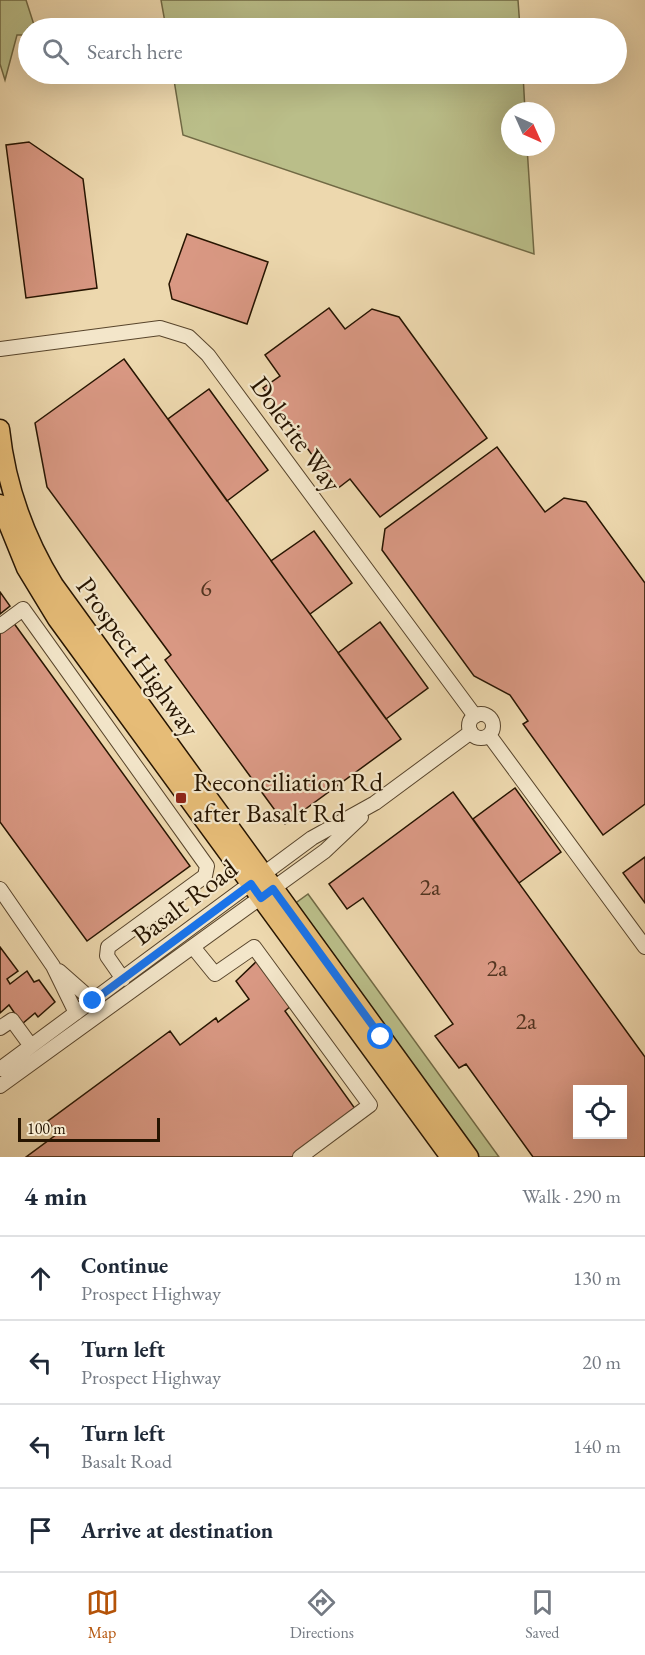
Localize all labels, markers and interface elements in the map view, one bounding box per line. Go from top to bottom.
search box [18,18,627,84]
icon: search [39,35,72,68]
text: Search here [87,37,182,66]
north arrow [501,102,555,156]
street label: Dolerite Way [243,369,350,499]
street label: Prospect Highway [69,570,208,744]
house number: 6 [200,572,212,603]
place label: Reconciliation Rd after Basalt Rd [193,764,383,830]
marker: Reconciliation Rd after Basalt Rd [174,791,188,805]
street label: Basalt Road [125,850,245,953]
house number: 2a [419,871,441,902]
house number: 2a [486,952,508,983]
route end [79,987,105,1013]
house number: 2a [515,1005,537,1036]
route start [367,1023,393,1049]
map controls [573,1085,627,1139]
button: locate [573,1085,627,1139]
scale bar [18,1115,160,1142]
text: 100 m [27,1118,66,1139]
text: 4 min [24,1179,87,1213]
text: Walk · 290 m [522,1183,621,1209]
text: Continue [81,1251,168,1280]
icon: ahead [24,1262,57,1295]
text: 130 m [573,1265,621,1291]
text: Prospect Highway [81,1280,221,1306]
text: Turn left [81,1335,165,1364]
icon: left [24,1346,57,1379]
text: 20 m [582,1349,621,1375]
text: Prospect Highway [81,1364,221,1390]
text: Turn left [81,1419,165,1448]
icon: left [24,1430,57,1463]
text: 140 m [573,1433,621,1459]
text: Basalt Road [81,1448,172,1474]
icon: arrive [24,1514,57,1547]
text: Arrive at destination [81,1516,273,1545]
tab: Map [86,1586,119,1643]
tab: Directions [290,1586,354,1643]
tab: Saved [525,1586,559,1643]

